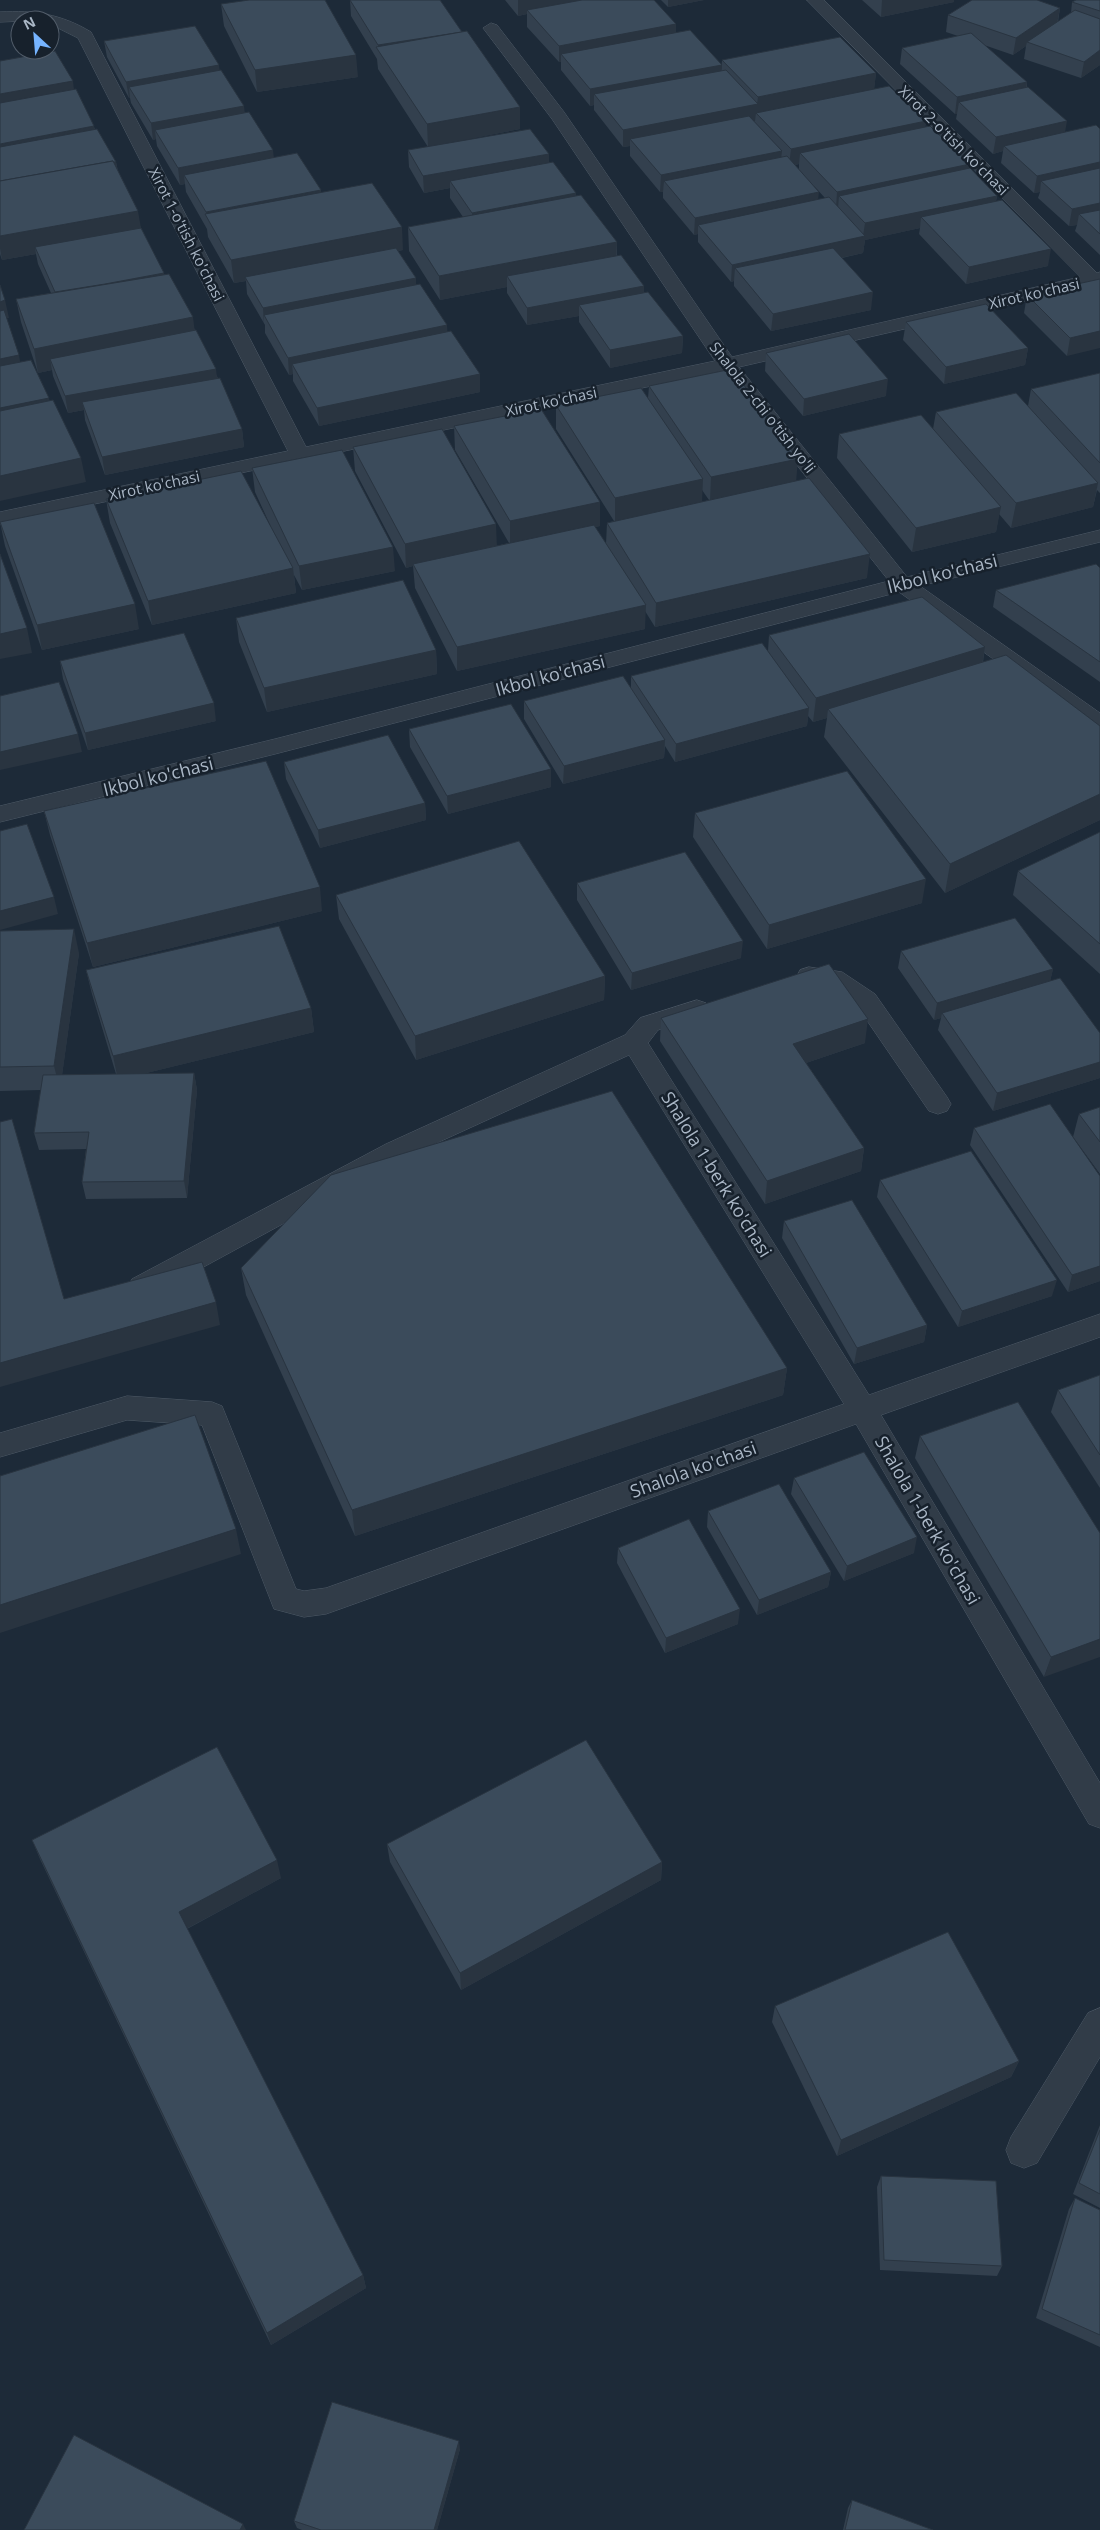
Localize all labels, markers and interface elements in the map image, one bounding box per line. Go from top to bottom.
north arrow [10,10,60,60]
text: N [20,12,38,34]
street label: Xirot 2-o'tish ko'chasi [895,81,1013,199]
street label: Xirot 1-o'tish ko'chasi [145,164,229,304]
street label: Xirot ko'chasi [987,273,1081,313]
street label: Shalola 2-chi o'tish yo'li [706,337,820,477]
street label: Xirot ko'chasi [504,382,598,420]
street label: Xirot ko'chasi [107,466,201,504]
street label: Ikbol ko'chasi [884,548,1000,598]
street label: Ikbol ko'chasi [493,649,607,701]
street label: Ikbol ko'chasi [100,751,216,801]
street label: Shalola 1-berk ko'chasi [656,1087,778,1261]
street label: Shalola 1-berk ko'chasi [870,1431,986,1609]
street label: Shalola ko'chasi [627,1435,759,1503]

